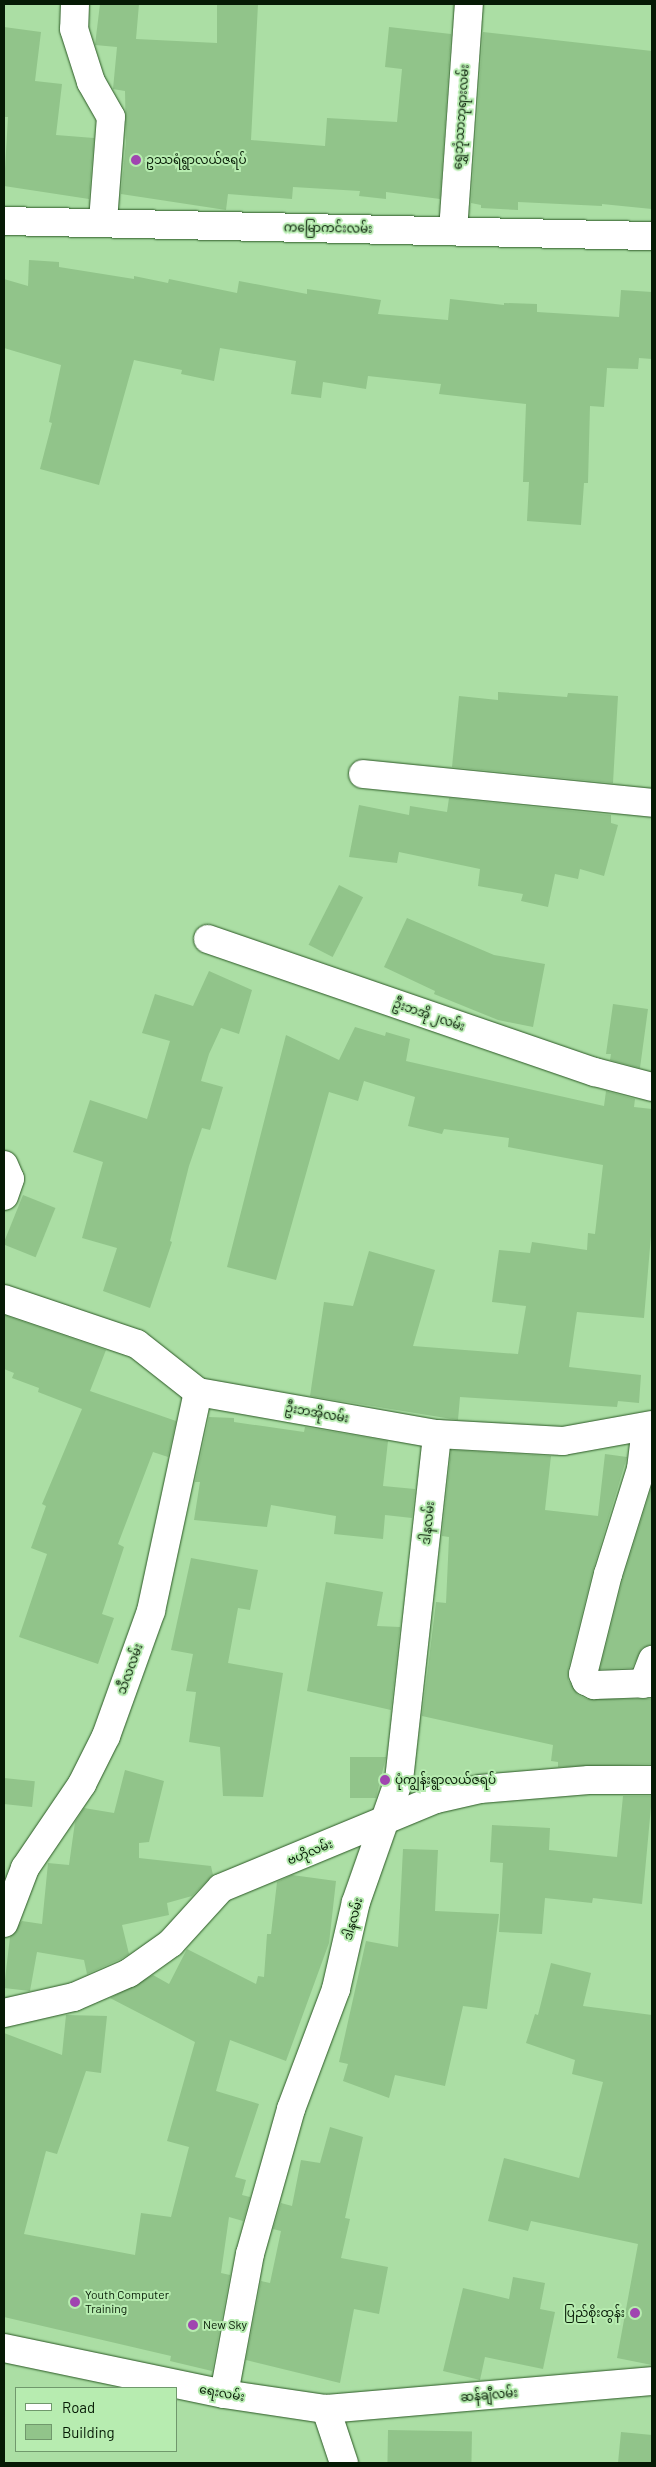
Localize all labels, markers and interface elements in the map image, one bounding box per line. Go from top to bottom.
street label: ရွှေဘုံသာဘုရားလမ်း [450,64,472,170]
place label: ဥဿရံရွာလယ်ဇရပ် [146,153,247,167]
marker: ဥဿရံရွာလယ်ဇရပ် [130,154,142,166]
street label: ကမြောကင်းလမ်း [284,220,372,236]
street label: ဦးဘအို ၂လမ်း [391,996,467,1034]
street label: ဦးဘအိုလမ်း [284,1400,350,1426]
street label: ဒါနလမ်း [419,1501,437,1545]
street label: သီလလမ်း [114,1642,146,1696]
place label: ပုံကျွန်းရွာလယ်ဇရပ် [395,1773,496,1787]
marker: ပုံကျွန်းရွာလယ်ဇရပ် [379,1774,391,1786]
street label: ဗဟိုလမ်း [285,1836,335,1868]
street label: ဒါနလမ်း [340,1896,366,1942]
place label: Youth Computer Training [85,2288,169,2316]
marker: Youth Computer Training [69,2296,81,2308]
place label: ပြည်စိုးထွန်း [564,2306,625,2320]
marker: ပြည်စိုးထွန်း [629,2307,641,2319]
place label: New Sky [203,2318,247,2332]
marker: New Sky [187,2319,199,2331]
street label: ရေးလမ်း [198,2382,246,2404]
street label: ဆန်ချီလမ်း [460,2385,518,2405]
legend [15,2387,178,2452]
text: Road [62,2398,95,2416]
text: Building [62,2423,115,2441]

